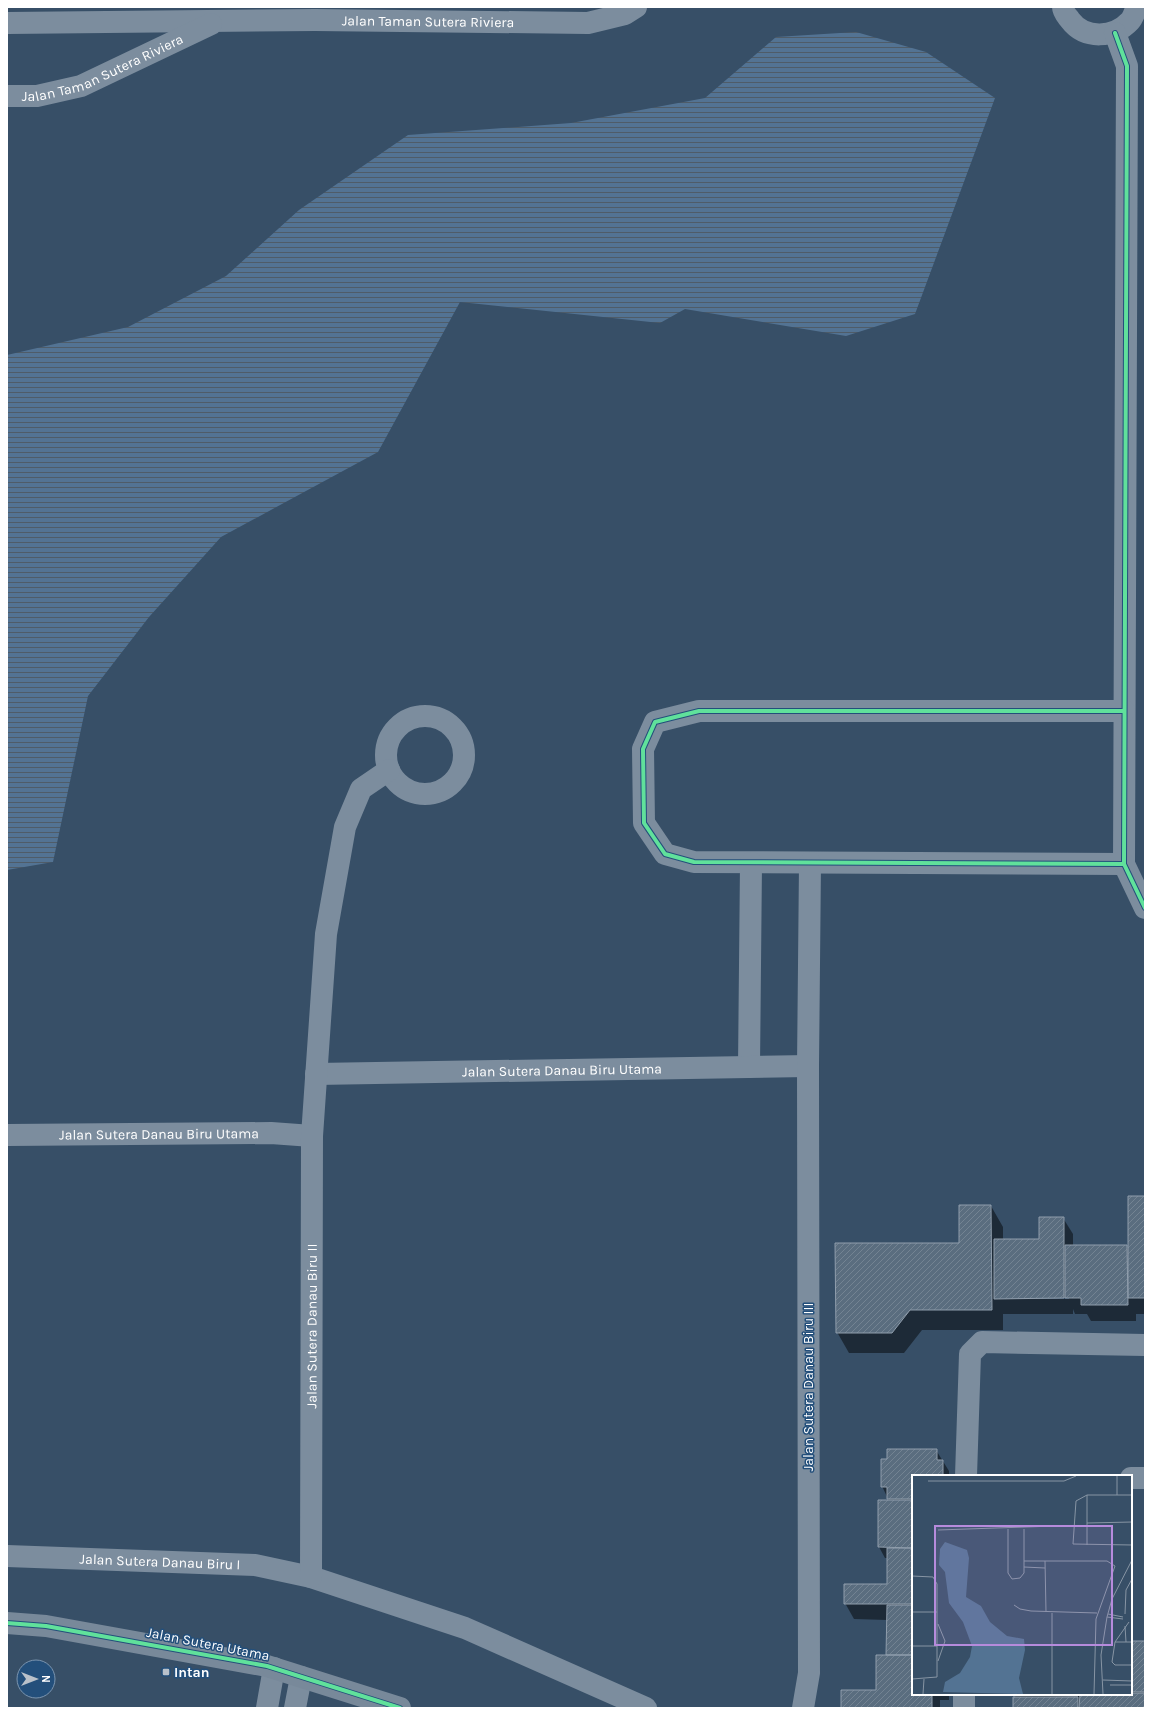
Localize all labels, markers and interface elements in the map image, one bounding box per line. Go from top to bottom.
street label: Jalan Taman Sutera Riviera [342,12,514,31]
street label: Jalan Taman Sutera Riviera [22,30,186,105]
street label: Jalan Sutera Danau Biru Utama [462,1060,662,1080]
street label: Jalan Sutera Danau Biru Utama [59,1125,259,1143]
street label: Jalan Sutera Danau Biru II [303,1244,320,1408]
street label: Jalan Sutera Danau Biru III [800,1303,817,1471]
inset map [912,1475,1132,1695]
street label: Jalan Sutera Danau Biru I [79,1550,241,1573]
street label: Jalan Sutera Utama [145,1624,271,1664]
north arrow [16,1659,56,1699]
place label: Intan [174,1664,209,1681]
marker: Intan [161,1667,171,1677]
text: N [39,1675,52,1683]

